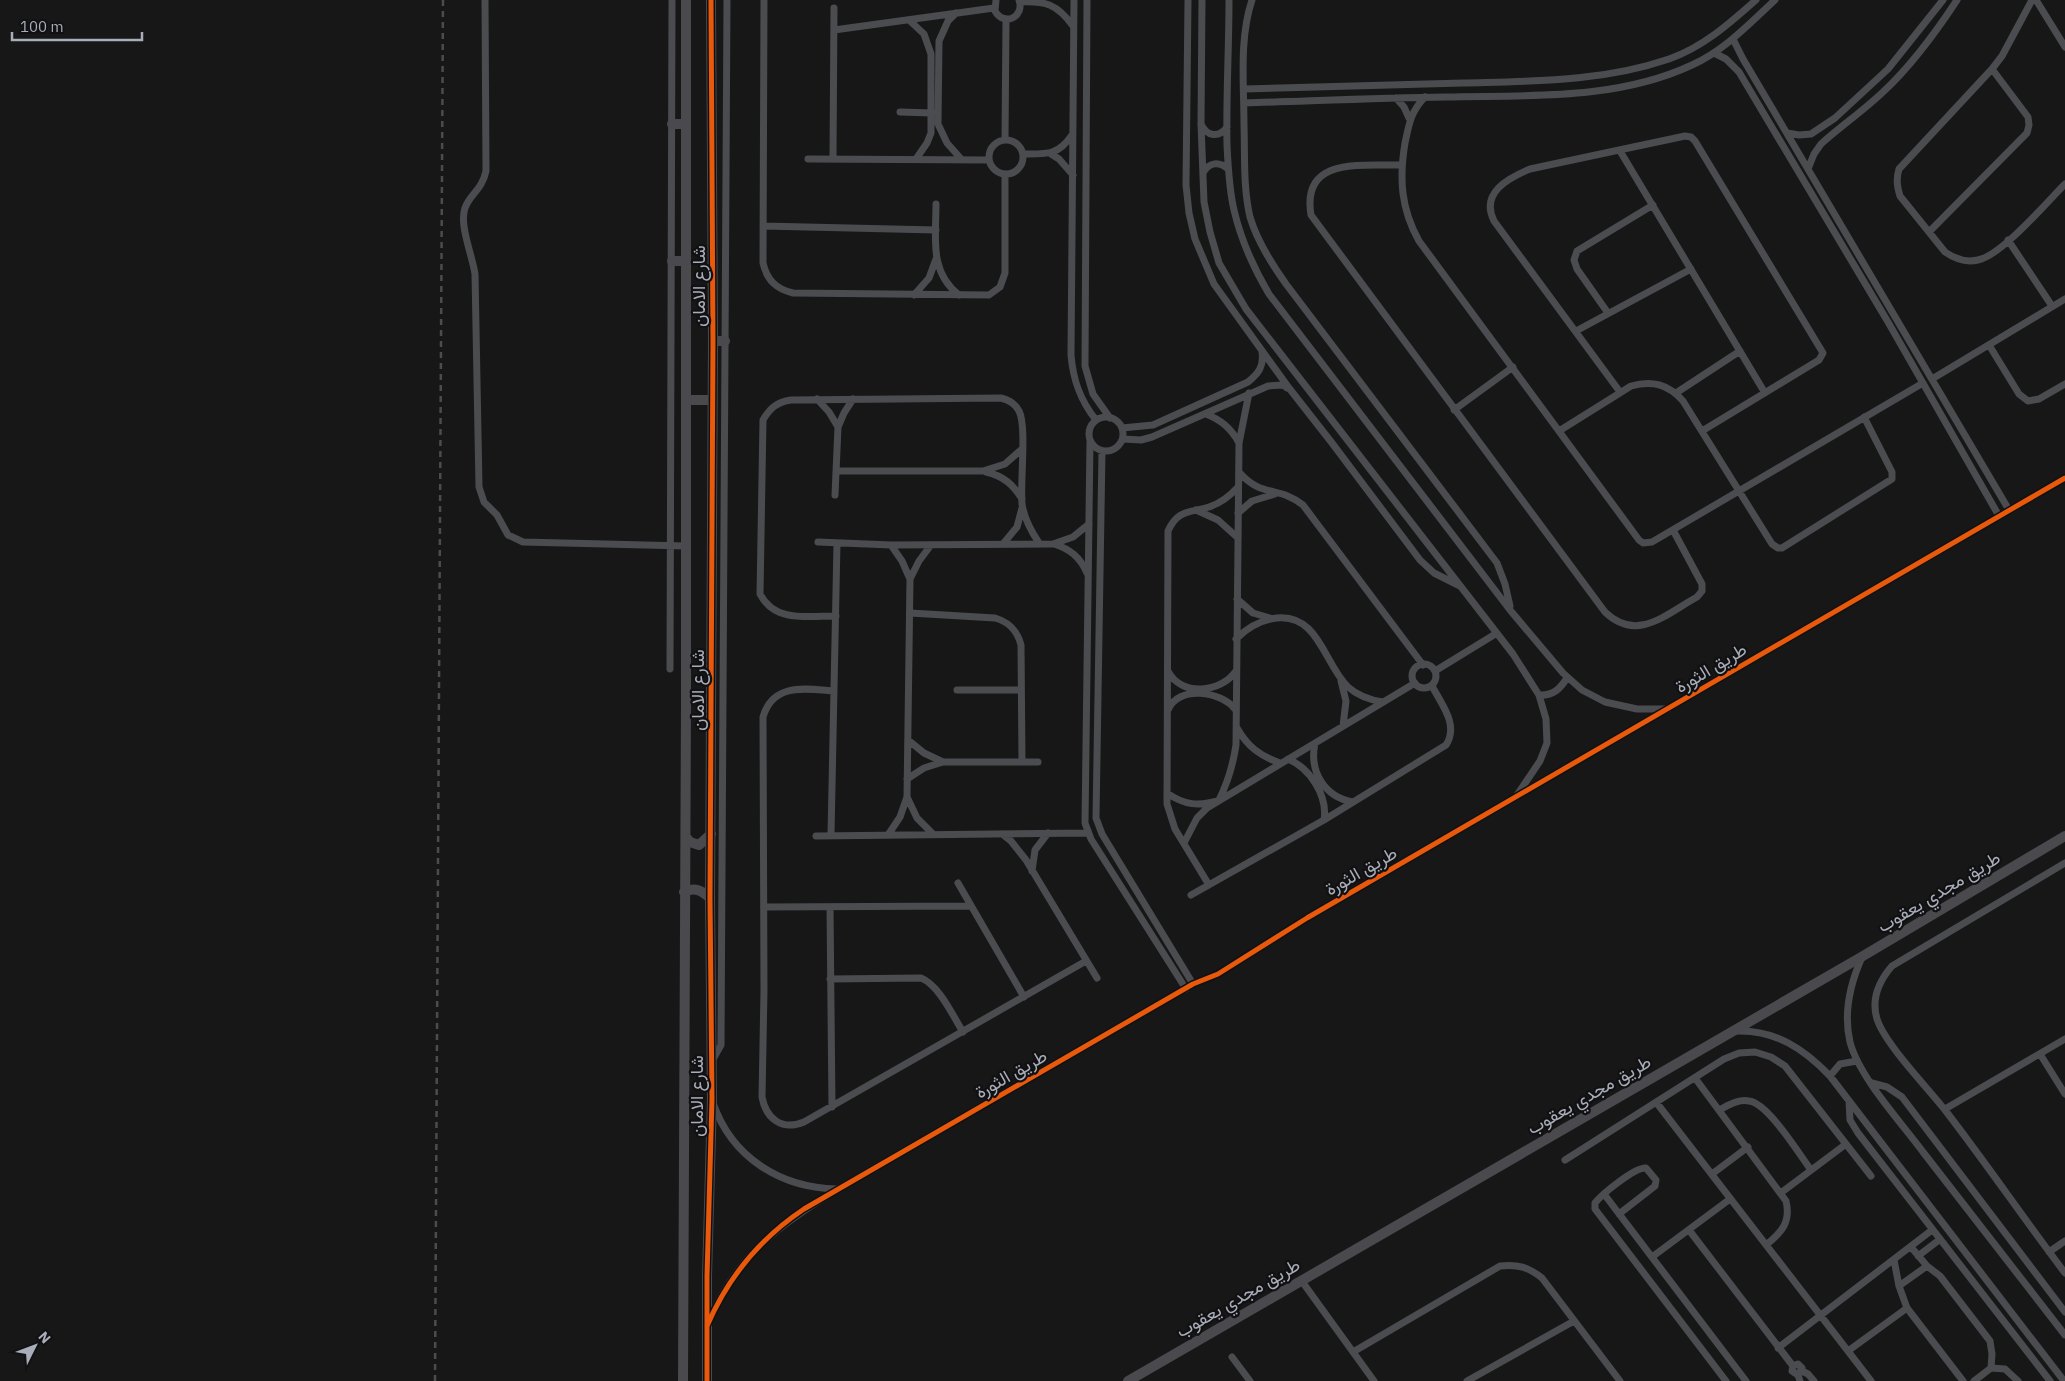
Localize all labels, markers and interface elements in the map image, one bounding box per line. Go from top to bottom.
scale bar [12,10,142,42]
text: 100 m [20,17,64,36]
street label: شارع الامان [687,245,711,327]
street label: طريق الثورة [1671,637,1751,698]
street label: شارع الامان [686,649,710,731]
street label: طريق الثورة [1321,841,1401,900]
street label: طريق مجدي يعقوب [1873,846,2006,941]
street label: طريق الثورة [971,1044,1051,1103]
street label: طريق مجدي يعقوب [1523,1050,1657,1143]
street label: شارع الامان [685,1055,709,1137]
street label: طريق مجدي يعقوب [1172,1253,1306,1346]
north arrow [10,1321,60,1371]
text: N [35,1328,55,1347]

